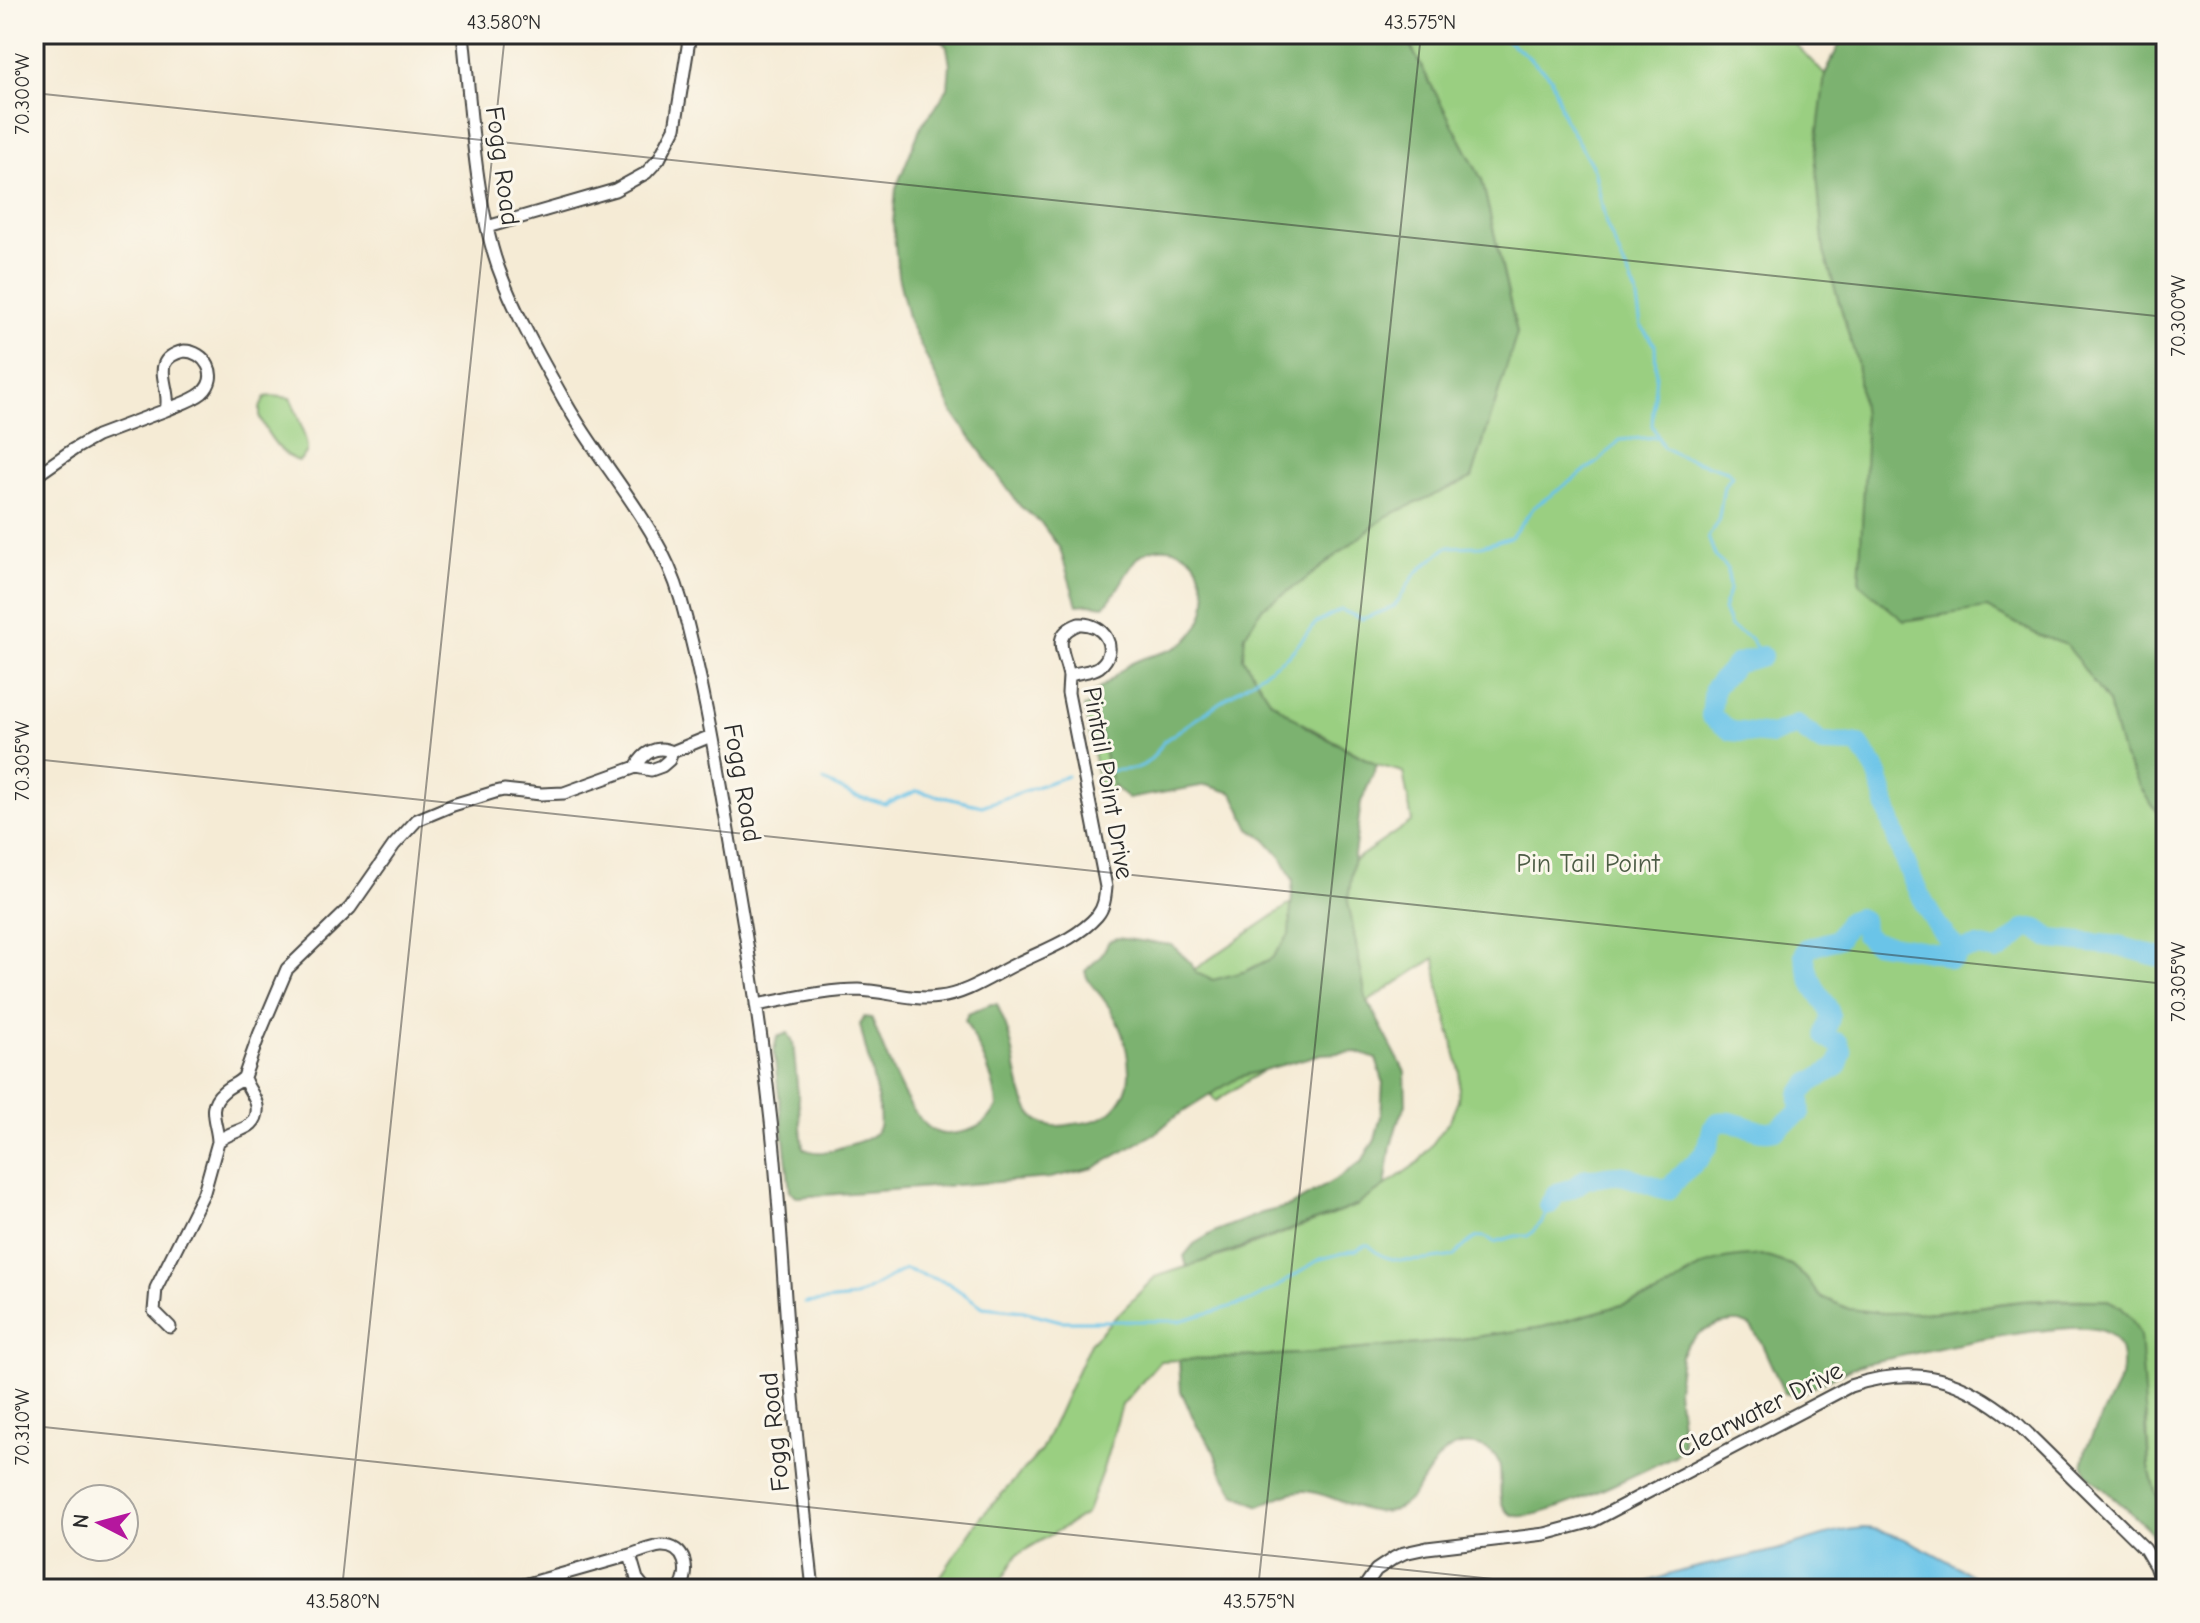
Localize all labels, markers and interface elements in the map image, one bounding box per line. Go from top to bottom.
text: 43.580°N [467,11,541,34]
text: 43.575°N [1384,11,1456,34]
text: 70.300°W [11,53,34,135]
street label: Fogg Road [479,105,525,227]
text: 70.300°W [2167,275,2190,357]
street label: Pintail Point Drive [1076,684,1140,882]
text: 70.305°W [11,720,34,801]
street label: Fogg Road [717,721,767,845]
park label: Pin Tail Point [1516,849,1661,879]
text: 70.305°W [2167,941,2190,1022]
street label: Clearwater Drive [1672,1355,1848,1465]
street label: Fogg Road [754,1371,796,1493]
text: 70.310°W [11,1388,34,1466]
north arrow [60,1483,140,1563]
text: N [67,1513,95,1530]
text: 43.580°N [306,1590,380,1613]
text: 43.575°N [1223,1590,1295,1613]

